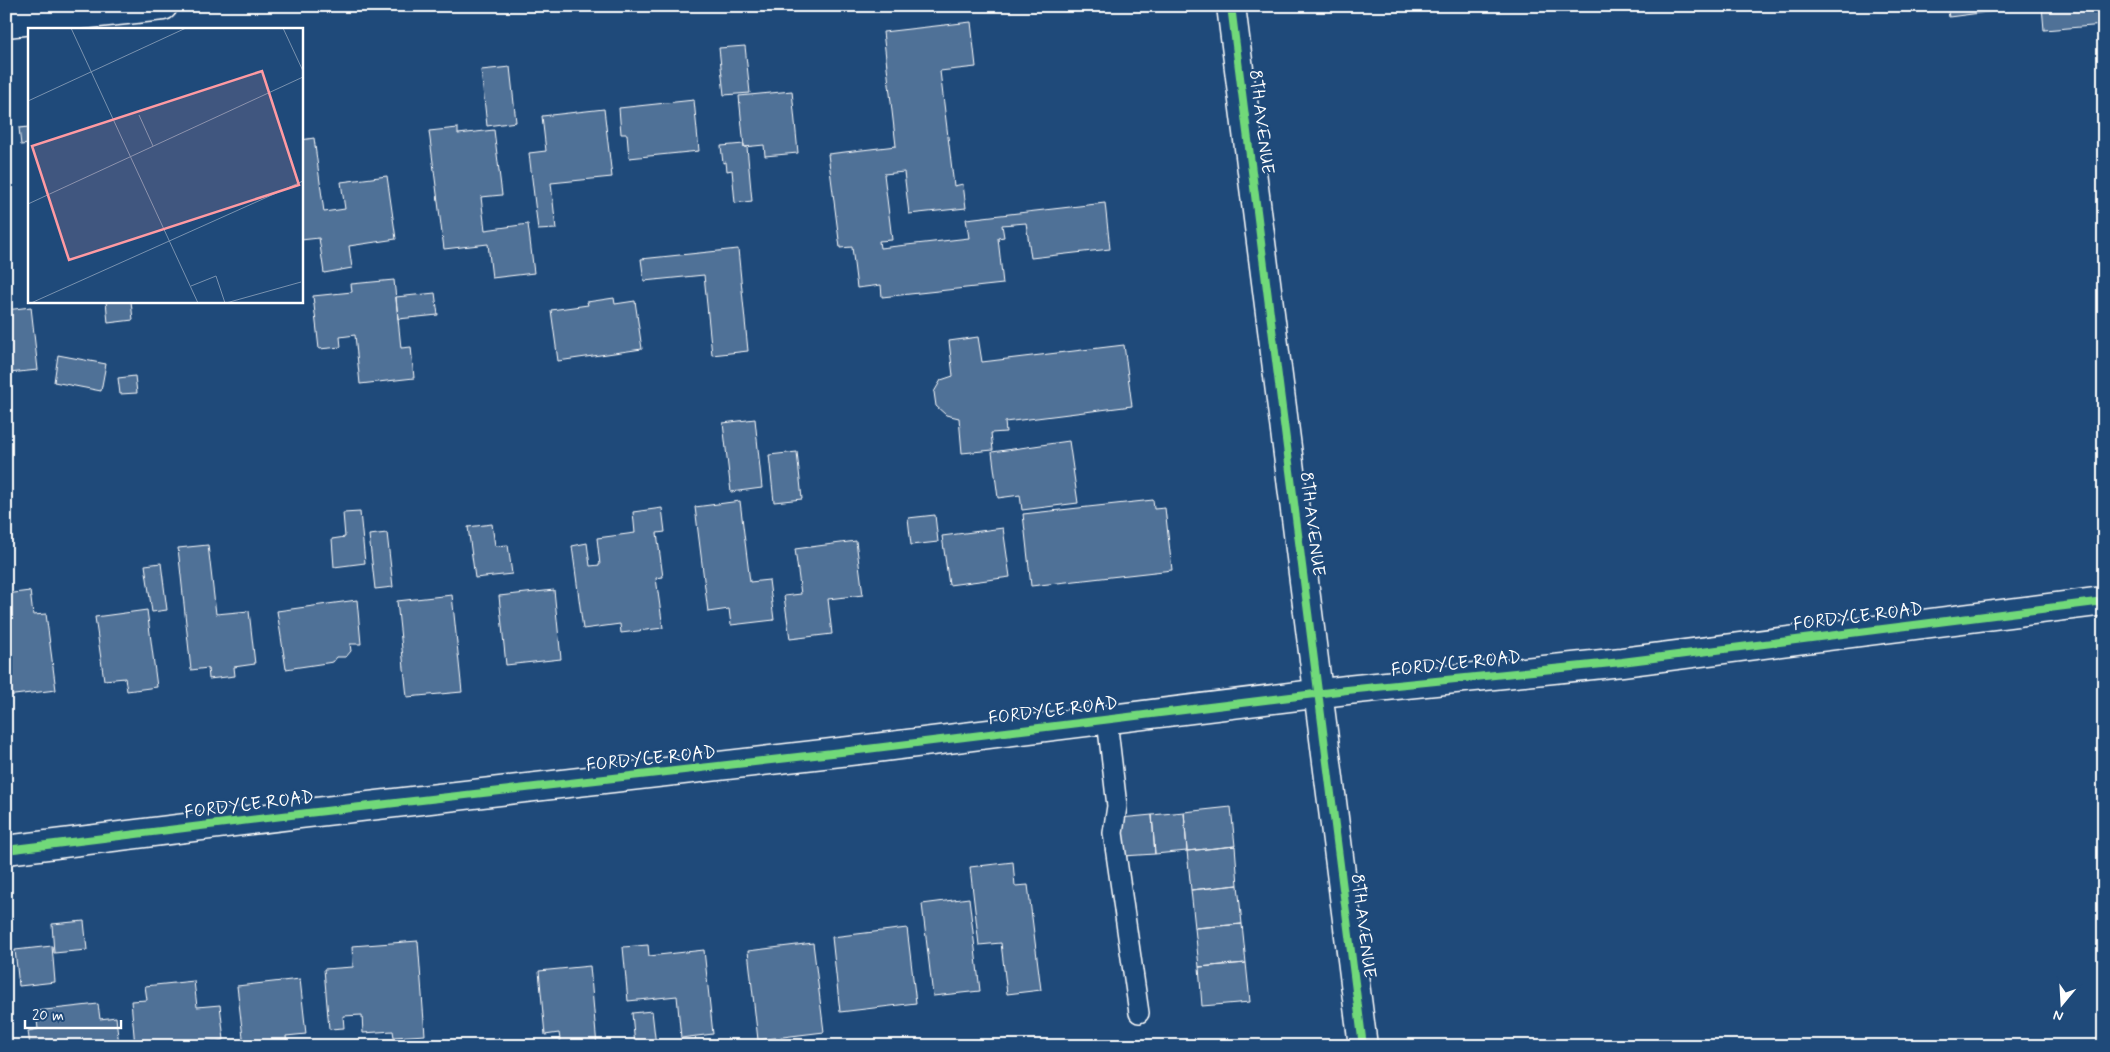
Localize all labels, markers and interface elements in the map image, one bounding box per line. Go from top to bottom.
inset map [28,28,302,302]
street label: 8TH AVENUE [1243,68,1279,176]
street label: 8TH AVENUE [1294,470,1330,578]
street label: FORDYCE ROAD [1792,597,1924,637]
street label: FORDYCE ROAD [1390,645,1522,683]
street label: FORDYCE ROAD [987,691,1119,731]
street label: FORDYCE ROAD [585,740,717,778]
street label: FORDYCE ROAD [183,785,315,825]
street label: 8TH AVENUE [1345,872,1381,980]
north arrow [2038,980,2088,1030]
scale bar [25,997,121,1029]
text: N [2051,1005,2066,1025]
text: 20 m [32,1006,64,1026]

